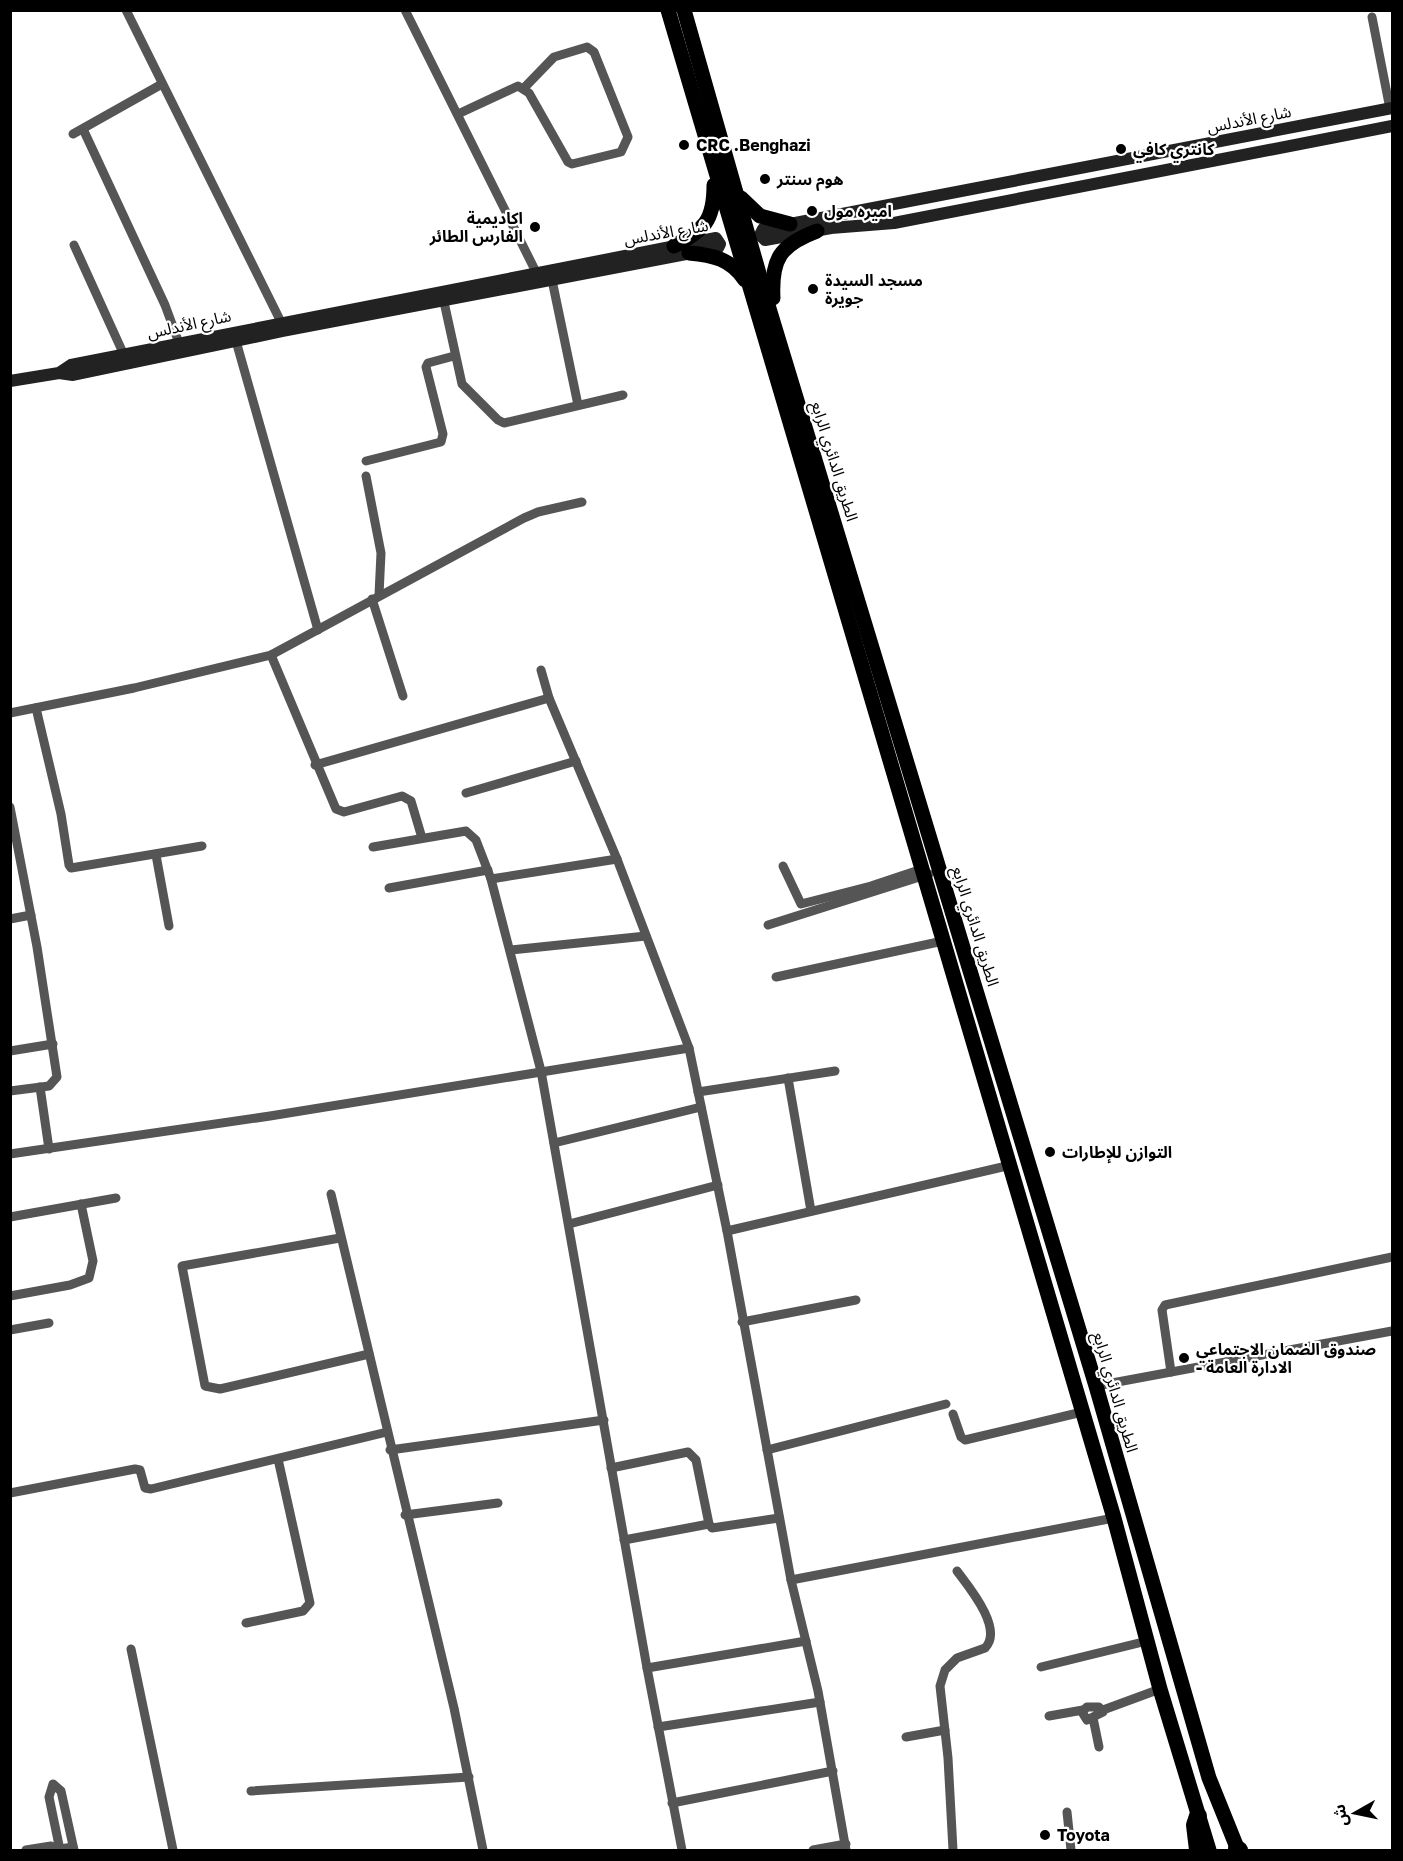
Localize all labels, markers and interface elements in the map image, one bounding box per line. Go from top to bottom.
street label: شارع الأندلس [1205,101,1293,140]
place label: CRC .Benghazi [696,135,811,155]
marker: CRC .Benghazi [677,138,691,152]
place label: كانتري كافي [1133,139,1215,163]
marker: كانتري كافي [1114,142,1128,156]
place label: هوم سنتر [776,169,844,191]
marker: هوم سنتر [758,172,772,186]
place label: اميره مول [824,201,892,221]
marker: اميره مول [805,204,819,218]
place label: اكاديمية الفارس الطائر [429,208,523,246]
street label: شارع الأندلس [622,215,710,252]
marker: اكاديمية الفارس الطائر [528,220,542,234]
place label: مسجد السيدة جويرة [825,270,923,308]
marker: مسجد السيدة جويرة [806,282,820,296]
street label: شارع الأندلس [145,305,234,346]
street label: الطريق الدائري الرابع [804,399,863,524]
street label: الطريق الدائري الرابع [945,864,1004,989]
place label: التوازن للإطارات [1062,1142,1172,1164]
marker: التوازن للإطارات [1043,1145,1057,1159]
street label: الطريق الدائري الرابع [1086,1329,1143,1455]
place label: صندوق الضمان الاجتماعي - الادارة العامة [1196,1339,1376,1377]
marker: صندوق الضمان الاجتماعي - الادارة العامة [1177,1351,1191,1365]
north arrow [1325,1783,1385,1843]
text: ش [1329,1803,1352,1828]
place label: Toyota [1057,1825,1110,1845]
marker: Toyota [1038,1828,1052,1842]

